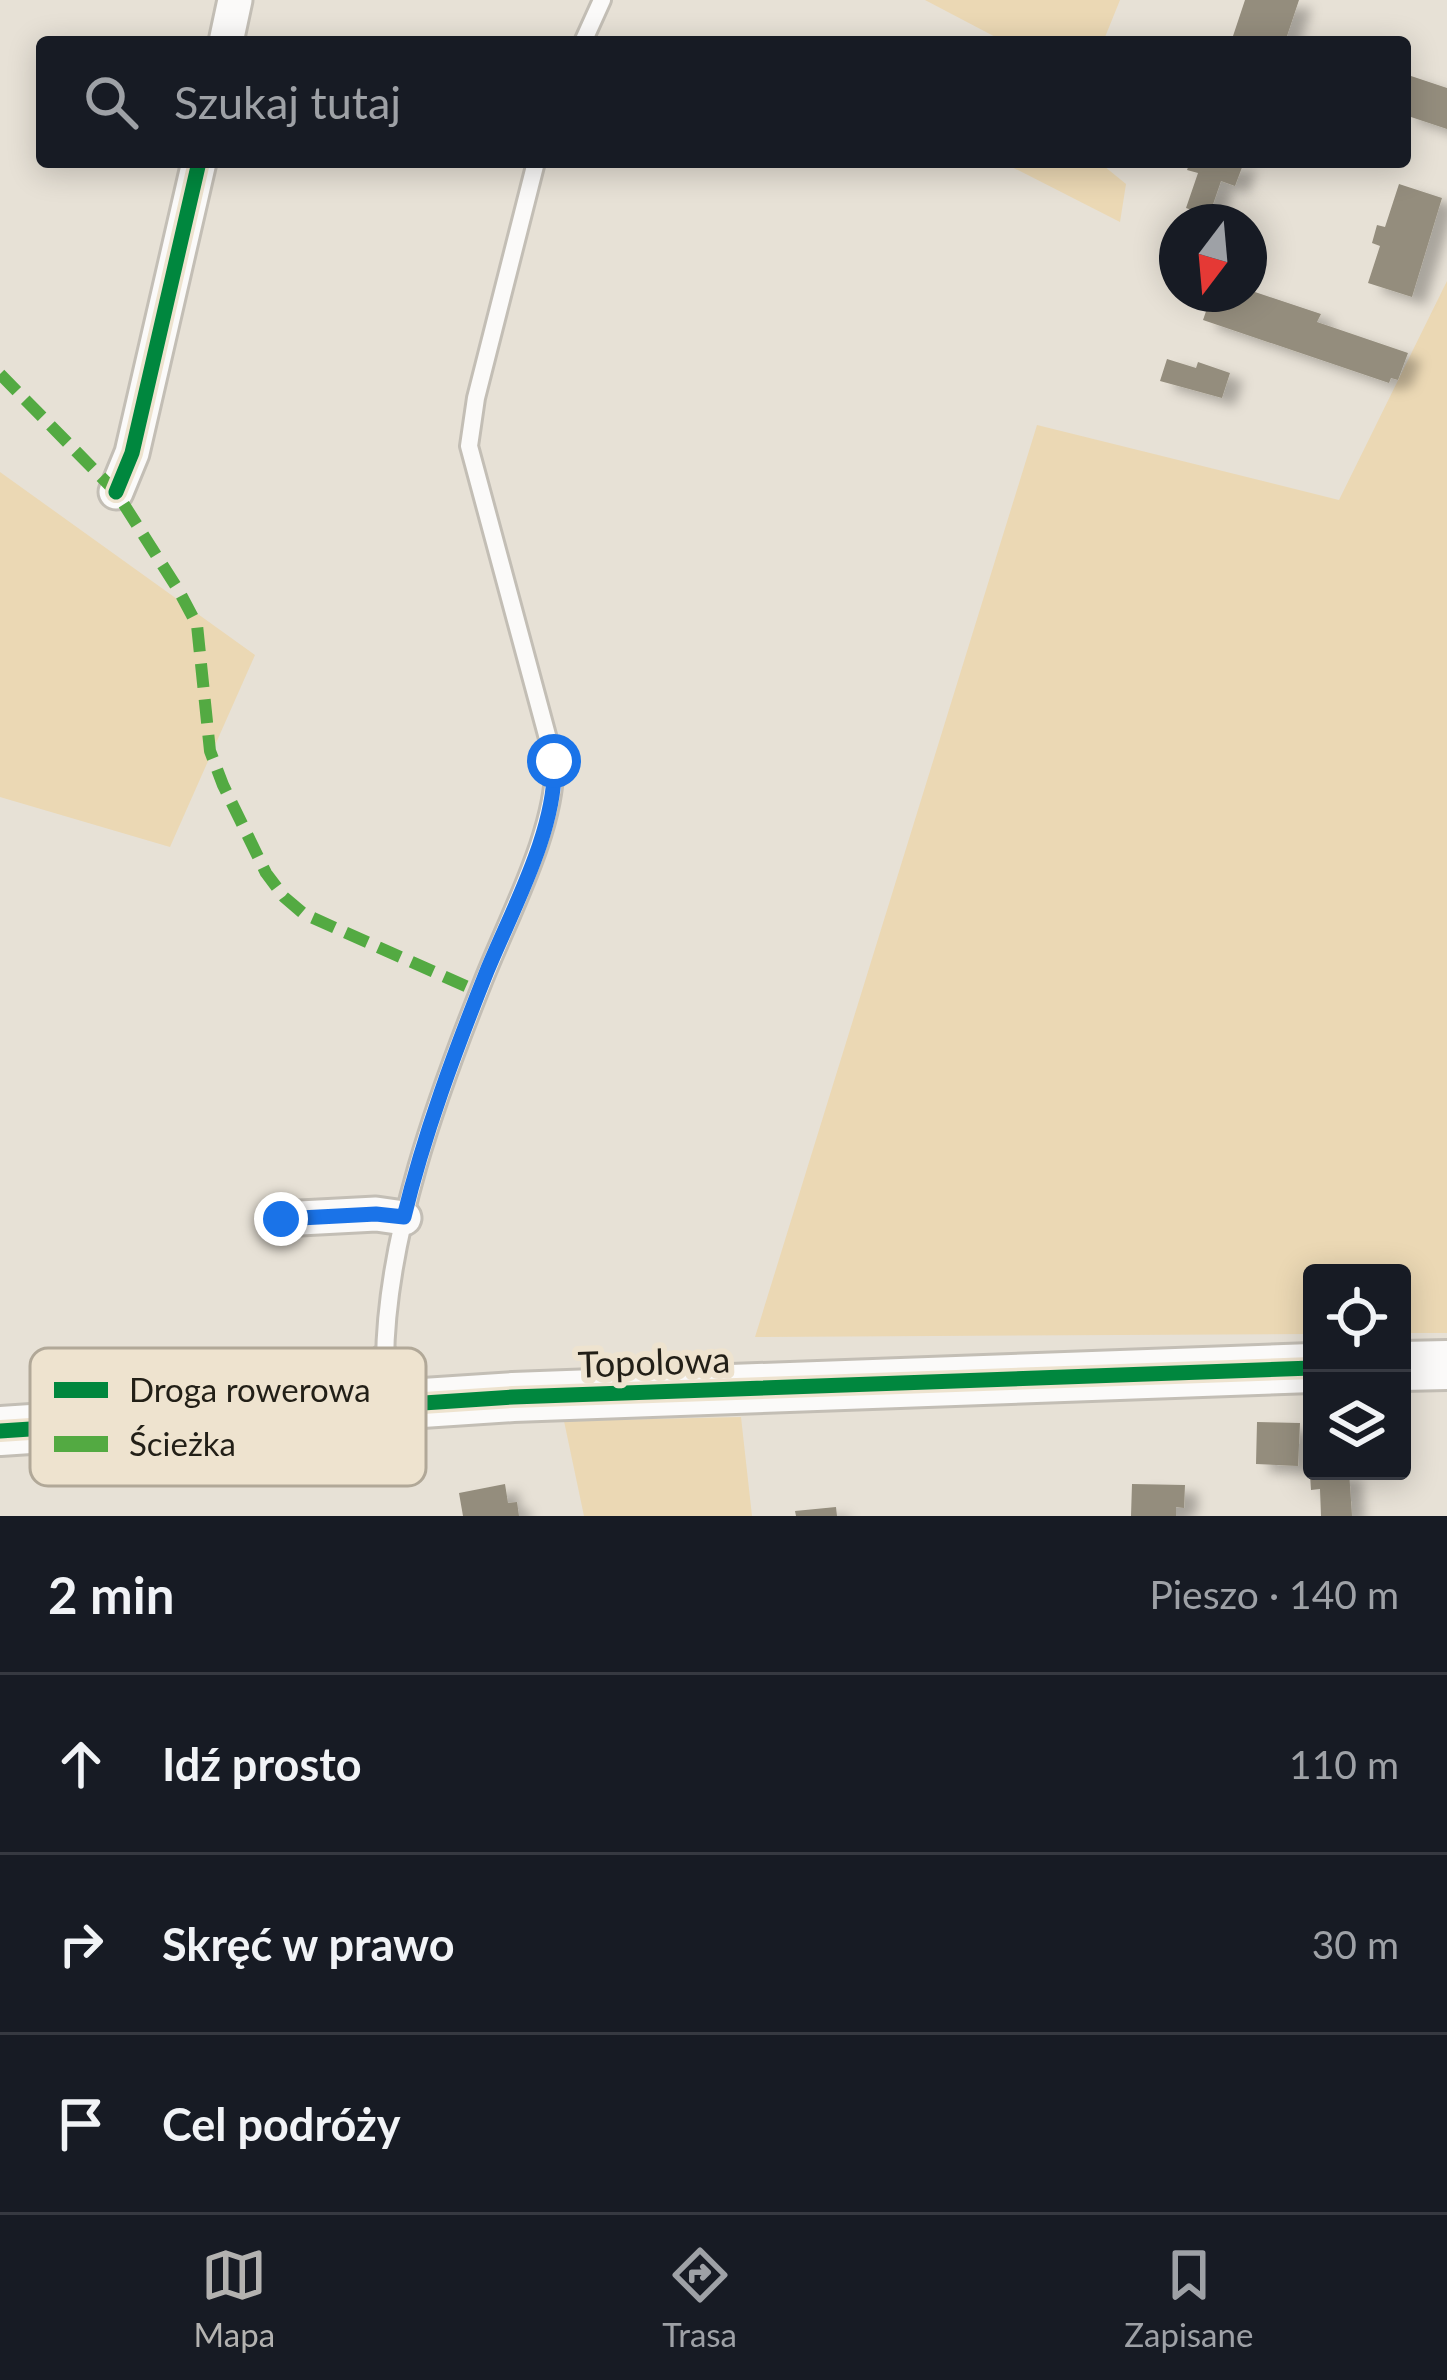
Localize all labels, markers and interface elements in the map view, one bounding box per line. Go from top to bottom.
search box [36,36,1411,168]
icon: search [78,69,144,135]
text: Szukaj tutaj [174,75,401,129]
north arrow [1159,204,1267,312]
route start [527,734,581,788]
route end [254,1192,308,1246]
map controls [1303,1264,1411,1480]
button: locate [1303,1264,1411,1372]
street label: Topolowa [577,1336,731,1386]
legend [30,1348,426,1486]
text: Droga rowerowa [129,1369,371,1409]
button: layers [1303,1372,1411,1480]
text: Ścieżka [129,1423,236,1463]
text: 2 min [48,1564,174,1625]
text: Pieszo · 140 m [1149,1571,1399,1617]
icon: ahead [48,1731,114,1797]
text: Idź prosto [162,1737,362,1791]
text: 110 m [1289,1741,1399,1787]
icon: right [48,1911,114,1977]
text: Skręć w prawo [162,1917,455,1971]
text: 30 m [1312,1921,1399,1967]
icon: arrive [48,2091,114,2157]
text: Cel podróży [162,2097,400,2151]
tab: Mapa [194,2242,275,2354]
tab: Trasa [662,2242,737,2354]
tab: Zapisane [1124,2242,1253,2354]

